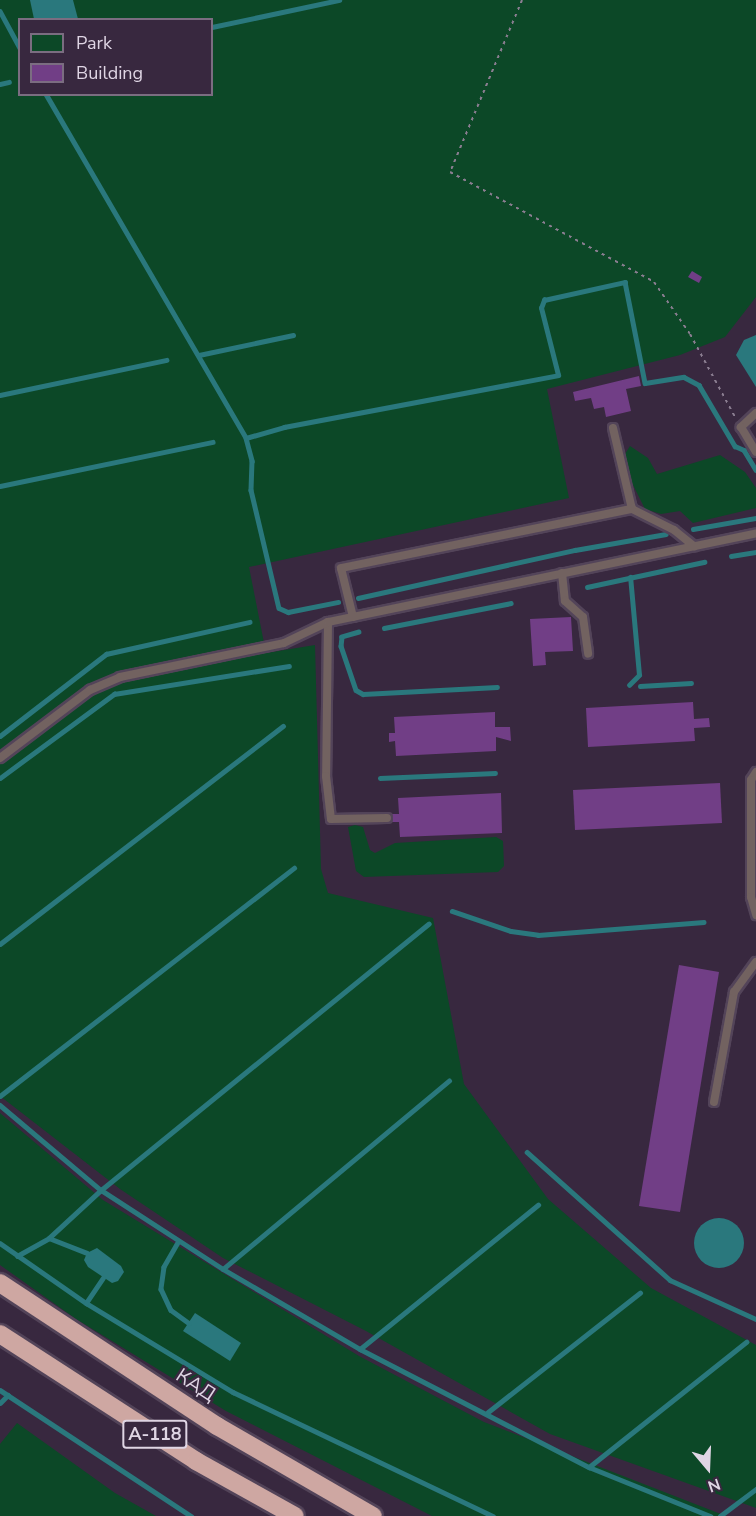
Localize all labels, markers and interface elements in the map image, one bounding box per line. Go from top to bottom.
legend [18,18,213,96]
text: Park [76,31,112,55]
text: Building [76,61,143,85]
street label: КАД [172,1363,220,1407]
road number: А-118 [122,1419,188,1449]
north arrow [678,1438,738,1498]
text: N [705,1473,723,1497]

